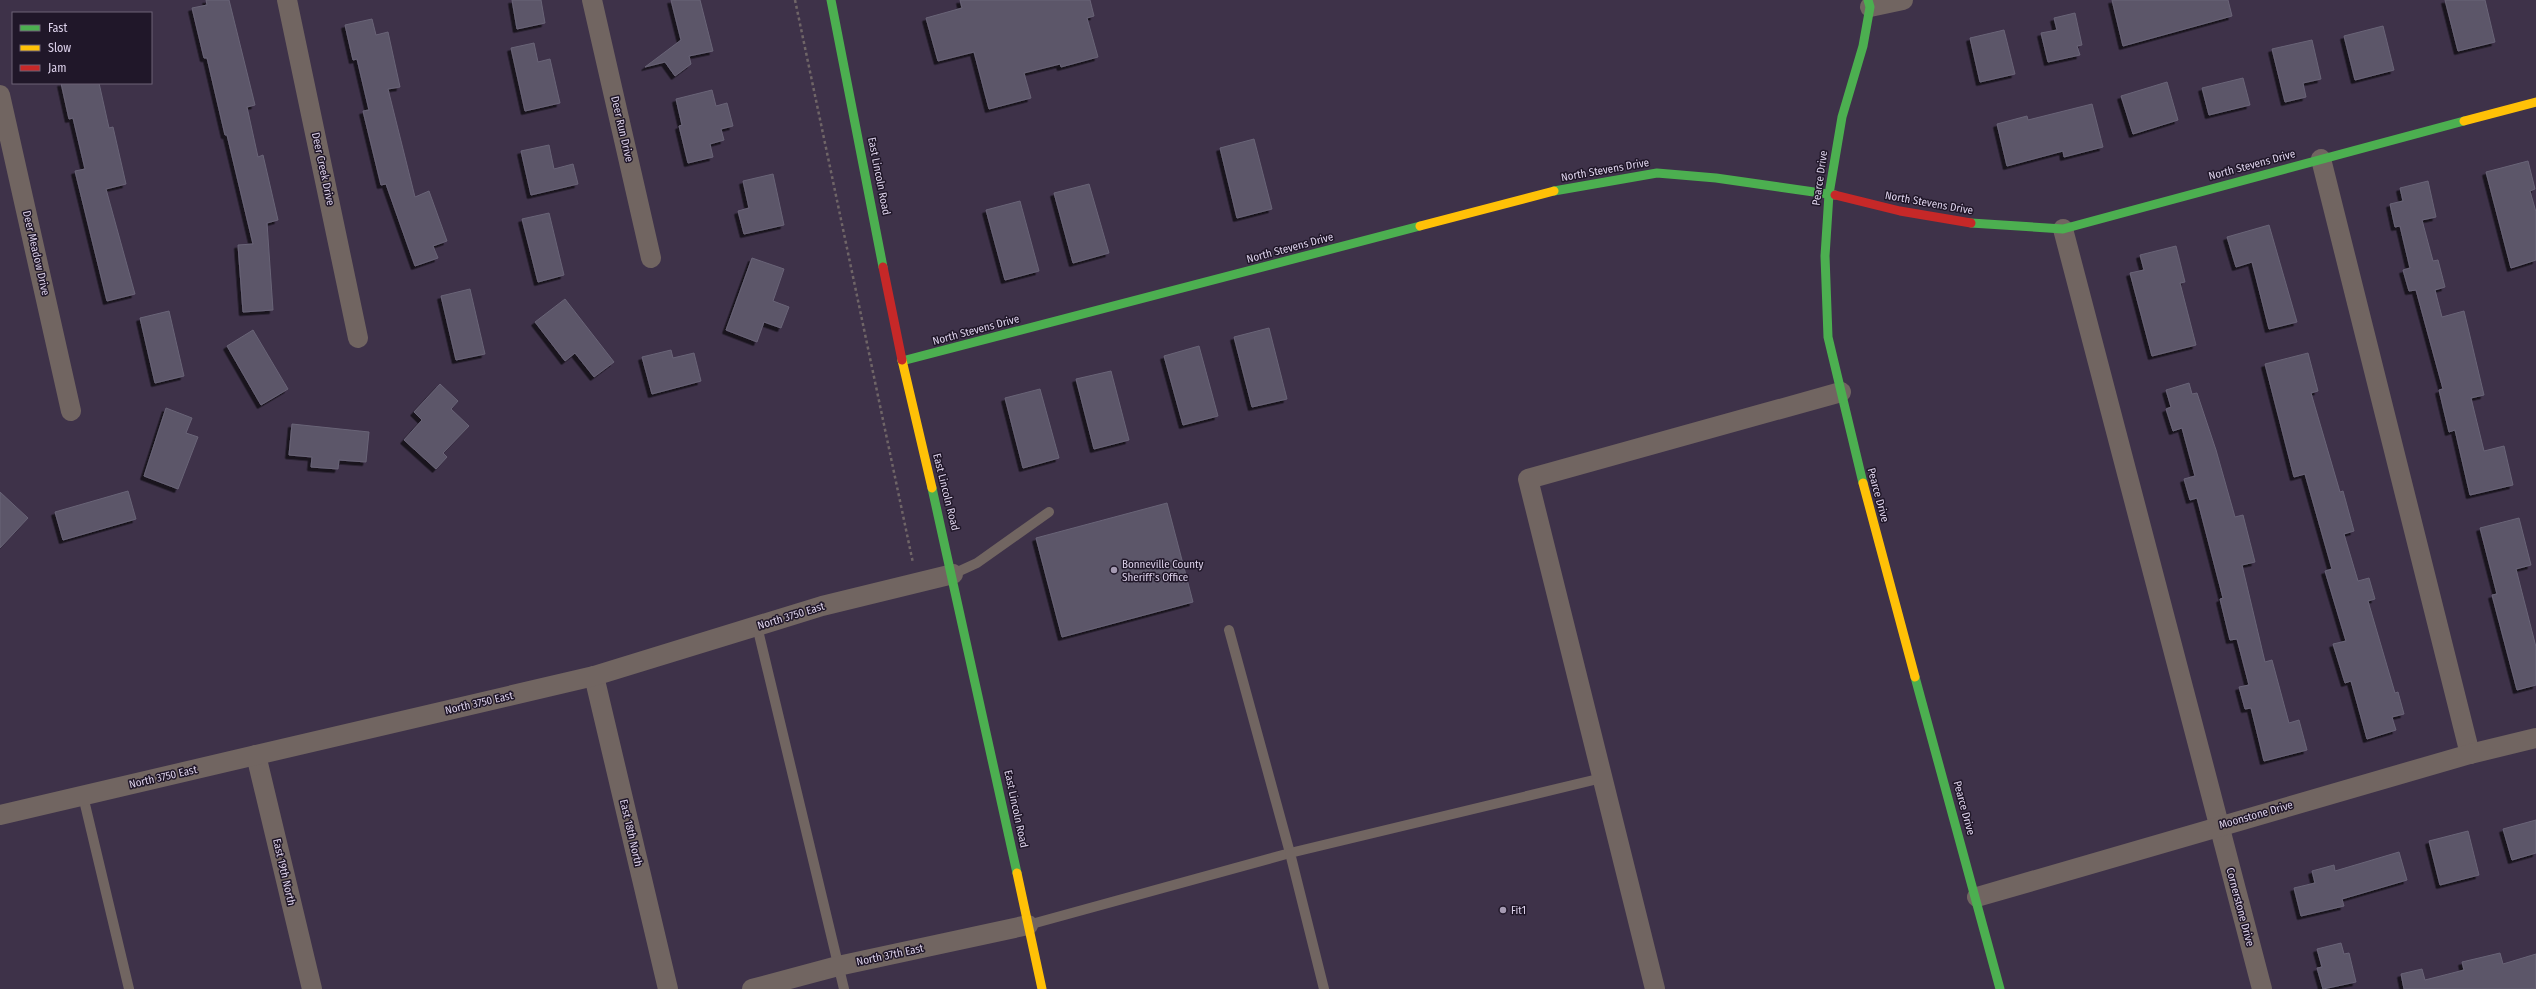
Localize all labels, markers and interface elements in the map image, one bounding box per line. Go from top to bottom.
legend [12,12,152,84]
text: Fast [48,21,67,35]
text: Slow [48,41,71,55]
text: Jam [48,61,66,75]
street label: Deer Run Drive [608,95,636,163]
street label: Deer Creek Drive [309,131,337,207]
street label: East Lincoln Road [865,136,893,216]
street label: North Stevens Drive [2207,147,2297,183]
street label: Pearce Drive [1810,150,1830,206]
street label: North Stevens Drive [1560,156,1650,184]
street label: North Stevens Drive [1884,189,1974,217]
street label: Deer Meadow Drive [20,209,52,297]
street label: North Stevens Drive [1245,230,1335,266]
street label: North Stevens Drive [931,312,1021,348]
street label: East Lincoln Road [930,452,962,532]
street label: Pearce Drive [1865,467,1891,523]
place label: Bonneville County Sheriff's Office [1122,558,1203,584]
marker: Bonneville County Sheriff's Office [1109,565,1119,575]
street label: North 3750 East [756,600,827,632]
street label: North 3750 East [444,689,515,717]
street label: North 3750 East [128,763,199,791]
street label: East Lincoln Road [1001,769,1031,849]
street label: Pearce Drive [1951,780,1977,836]
street label: East 18th North [617,798,645,868]
street label: Moonstone Drive [2218,798,2294,832]
street label: East 19th North [270,837,298,907]
street label: Cornerstone Drive [2223,866,2257,948]
place label: Fit1 [1511,904,1526,917]
marker: Fit1 [1498,905,1508,915]
street label: North 37th East [855,941,925,968]

